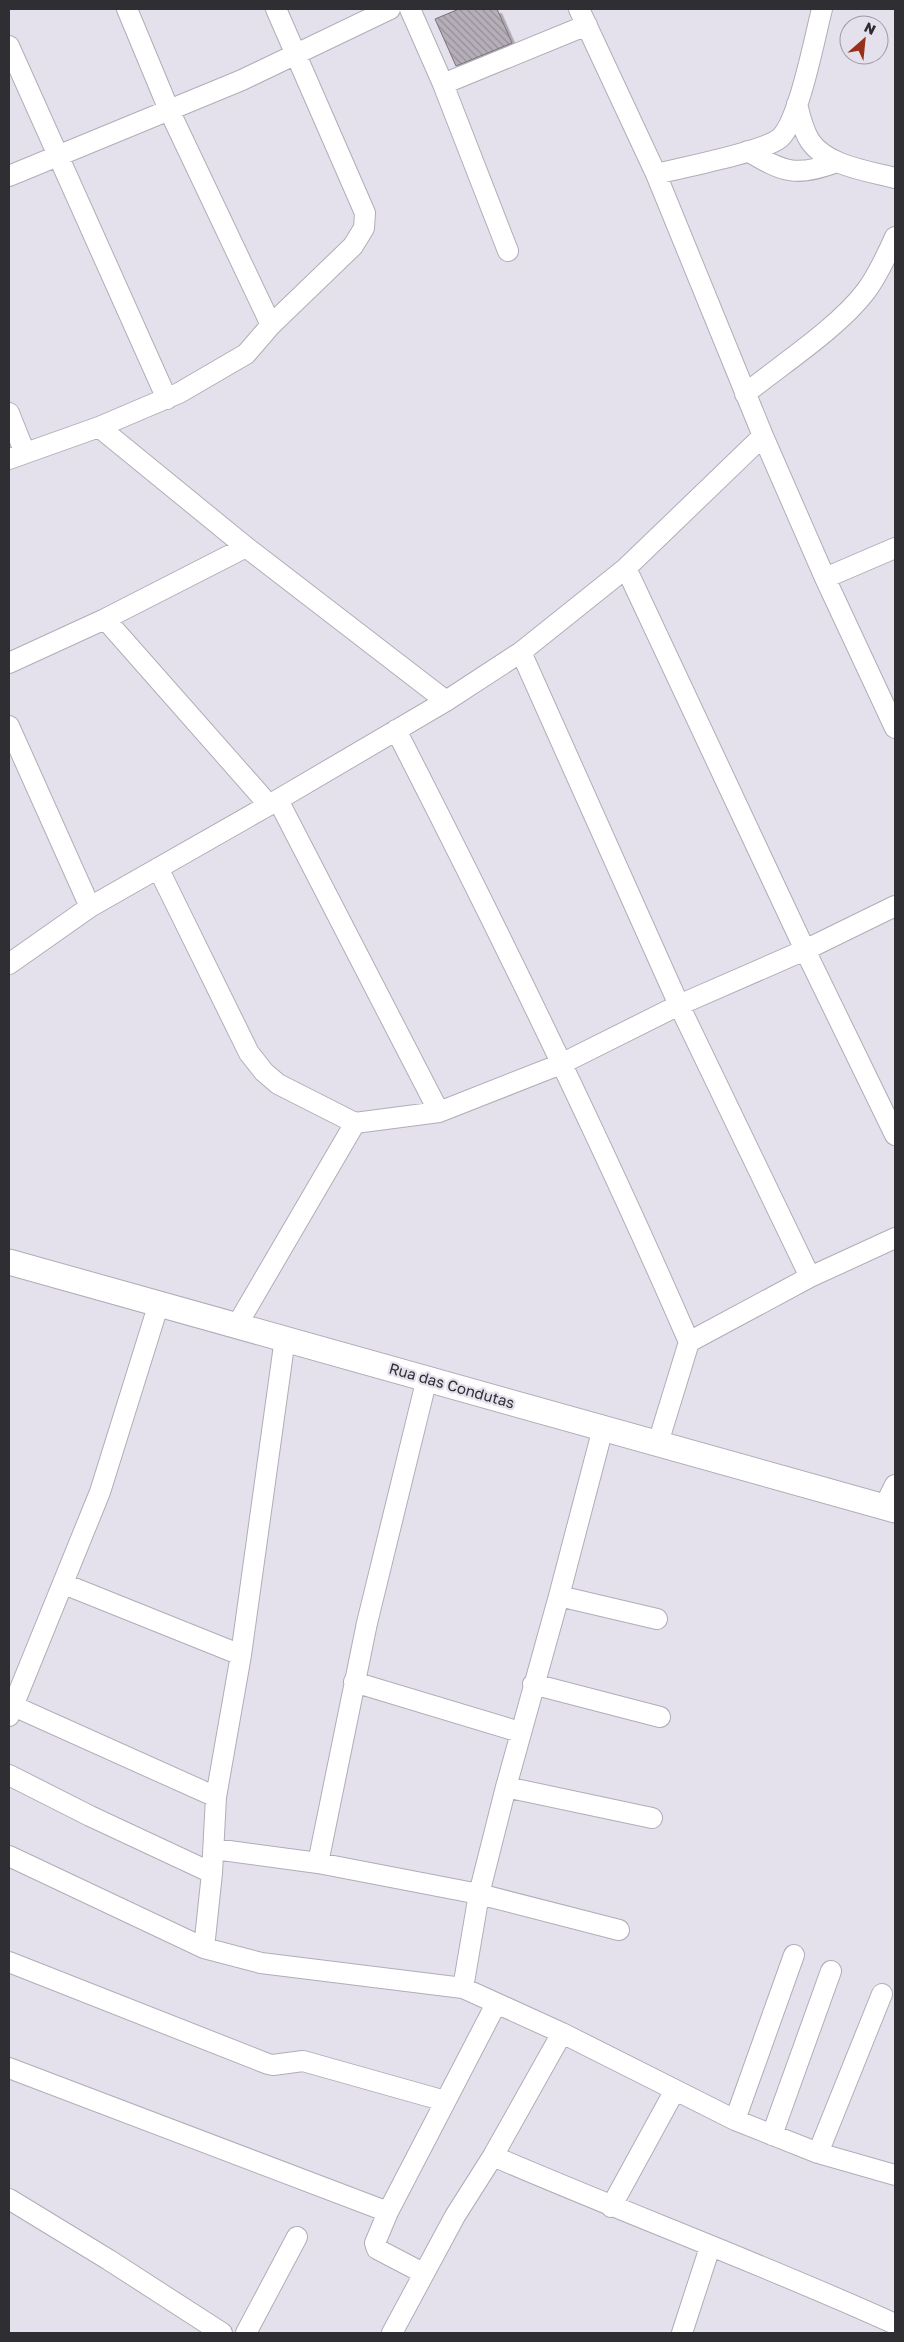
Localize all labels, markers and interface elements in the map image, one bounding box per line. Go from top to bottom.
north arrow [839,15,889,65]
text: N [862,18,879,38]
street label: Rua das Condutas [387,1358,517,1412]

